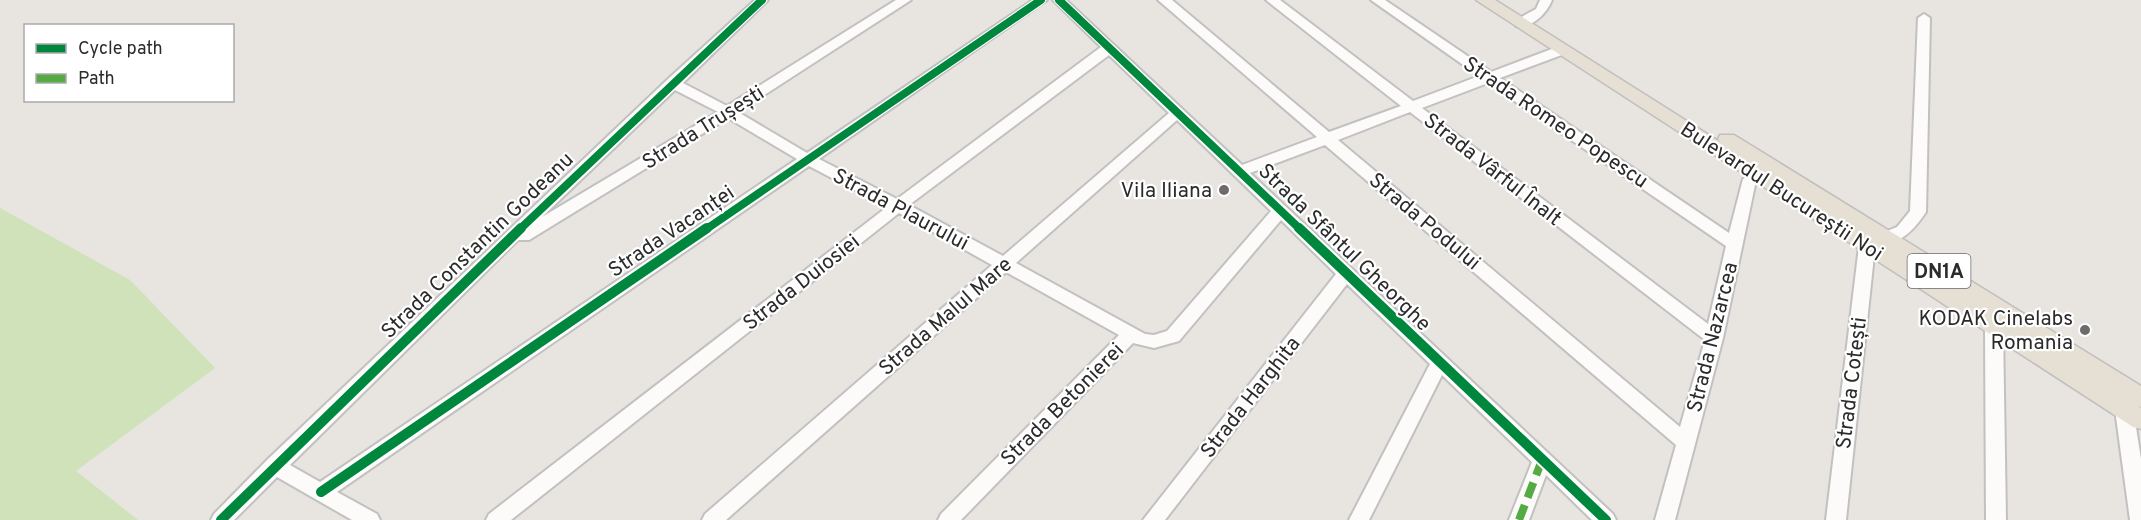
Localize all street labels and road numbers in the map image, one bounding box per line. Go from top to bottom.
street label: Strada Romeo Popescu [1457,51,1653,195]
street label: Strada Trușești [638,80,770,177]
street label: Strada Vârful Înalt [1417,107,1567,233]
street label: Bulevardul Bucureștii Noi [1675,117,1888,268]
street label: Strada Constantin Godeanu [376,147,580,345]
street label: Strada Sfântul Gheorghe [1252,158,1436,338]
street label: Strada Plaurului [827,163,973,258]
street label: Strada Podului [1363,167,1486,277]
street label: Strada Vacanței [604,180,740,284]
street label: Strada Duiosiei [738,229,866,337]
street label: Strada Malul Mare [874,252,1018,382]
road number: DN1A [1908,254,1970,288]
street label: Strada Nazarcea [1682,259,1745,415]
street label: Strada Cotești [1831,316,1874,451]
street label: Strada Harghita [1195,332,1307,464]
street label: Strada Betonierei [996,338,1130,472]

